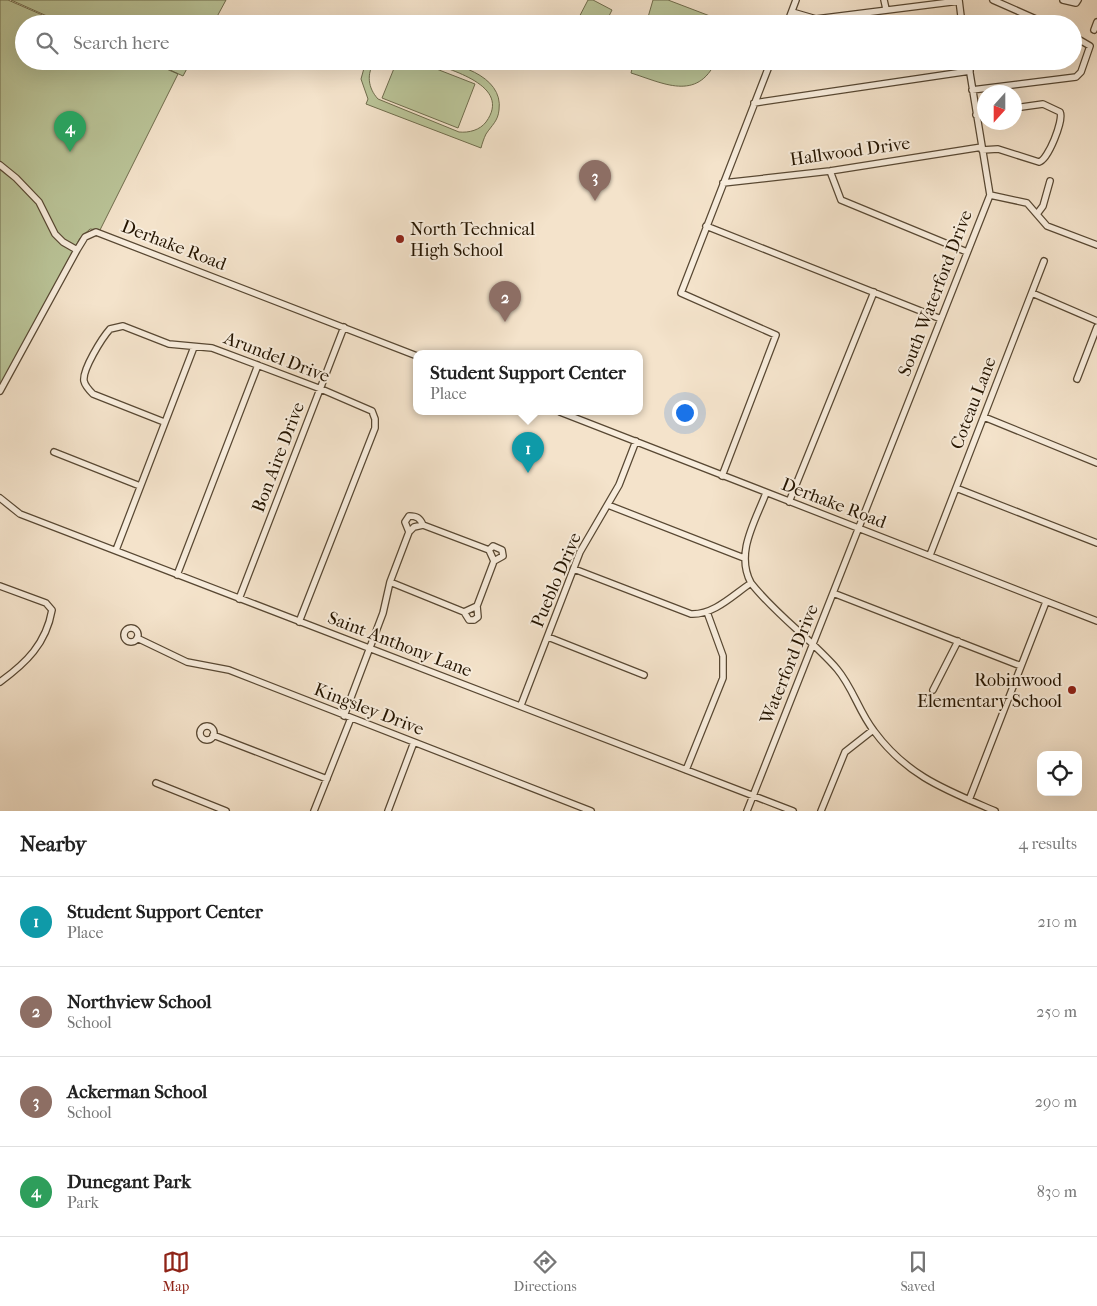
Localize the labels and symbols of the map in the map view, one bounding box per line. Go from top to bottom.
north arrow [977,85,1022,130]
pin: 4 [54,111,86,152]
street label: Hallwood Drive [789,133,912,170]
pin: 3 [579,160,611,201]
street label: South Waterford Drive [894,207,977,379]
street label: Derhake Road [119,216,229,275]
place label: North Technical High School [410,219,535,261]
marker: North Technical High School [394,233,406,245]
pin: 2 [489,281,521,322]
street label: Arundel Drive [220,327,333,387]
street label: Coteau Lane [946,354,1001,452]
street label: Bon Aire Drive [248,399,309,515]
your location [672,400,698,426]
pin: 1 [512,432,544,473]
street label: Derhake Road [779,474,889,533]
street label: Pueblo Drive [527,530,586,631]
street label: Waterford Drive [755,601,823,728]
street label: Saint Anthony Lane [325,607,475,682]
place label: Robinwood Elementary School [917,670,1062,712]
street label: Kingsley Drive [311,679,427,740]
marker: Robinwood Elementary School [1066,684,1078,696]

